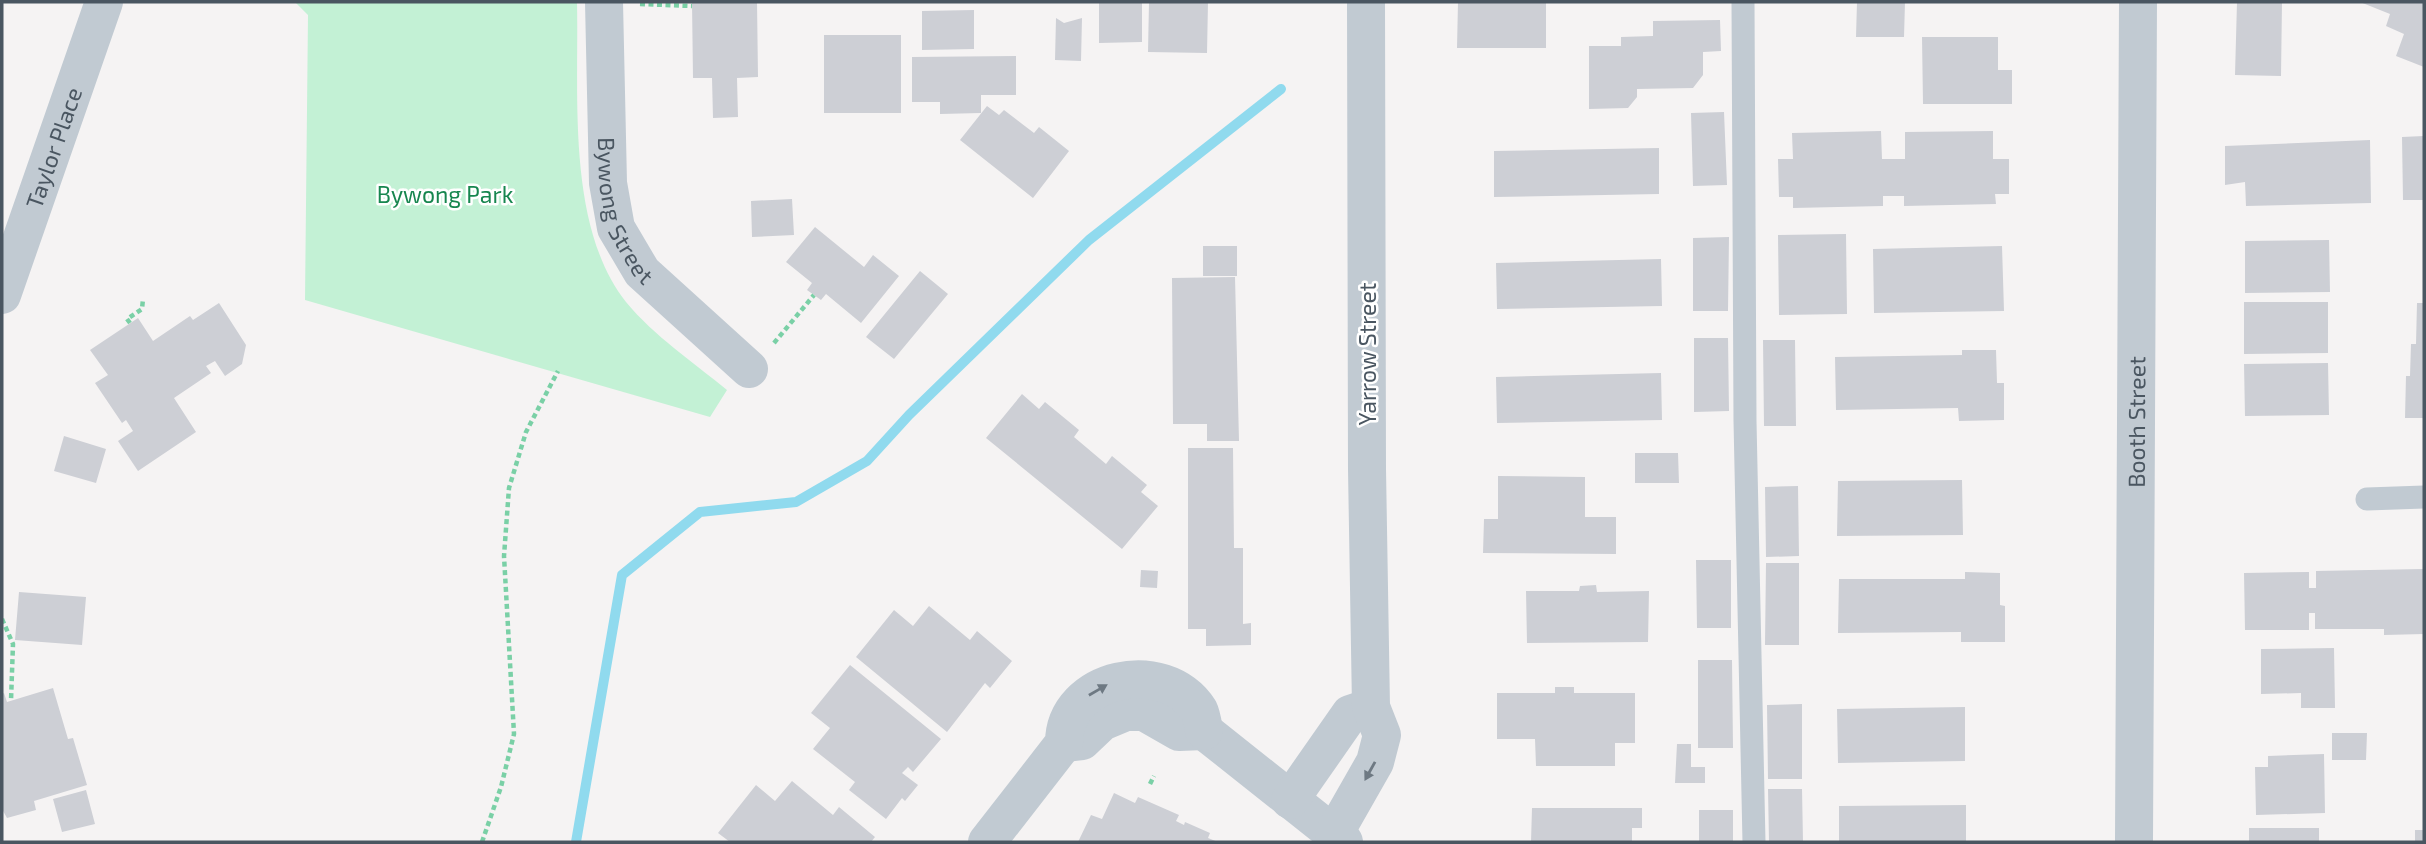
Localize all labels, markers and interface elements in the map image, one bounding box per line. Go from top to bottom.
street label: Taylor Place [19,83,87,212]
street label: Bywong Street [593,137,660,290]
park label: Bywong Park [377,180,514,208]
street label: Yarrow Street [1353,282,1381,426]
street label: Booth Street [2122,356,2150,488]
one-way arrow [1089,684,1108,696]
one-way arrow [1364,761,1376,781]

